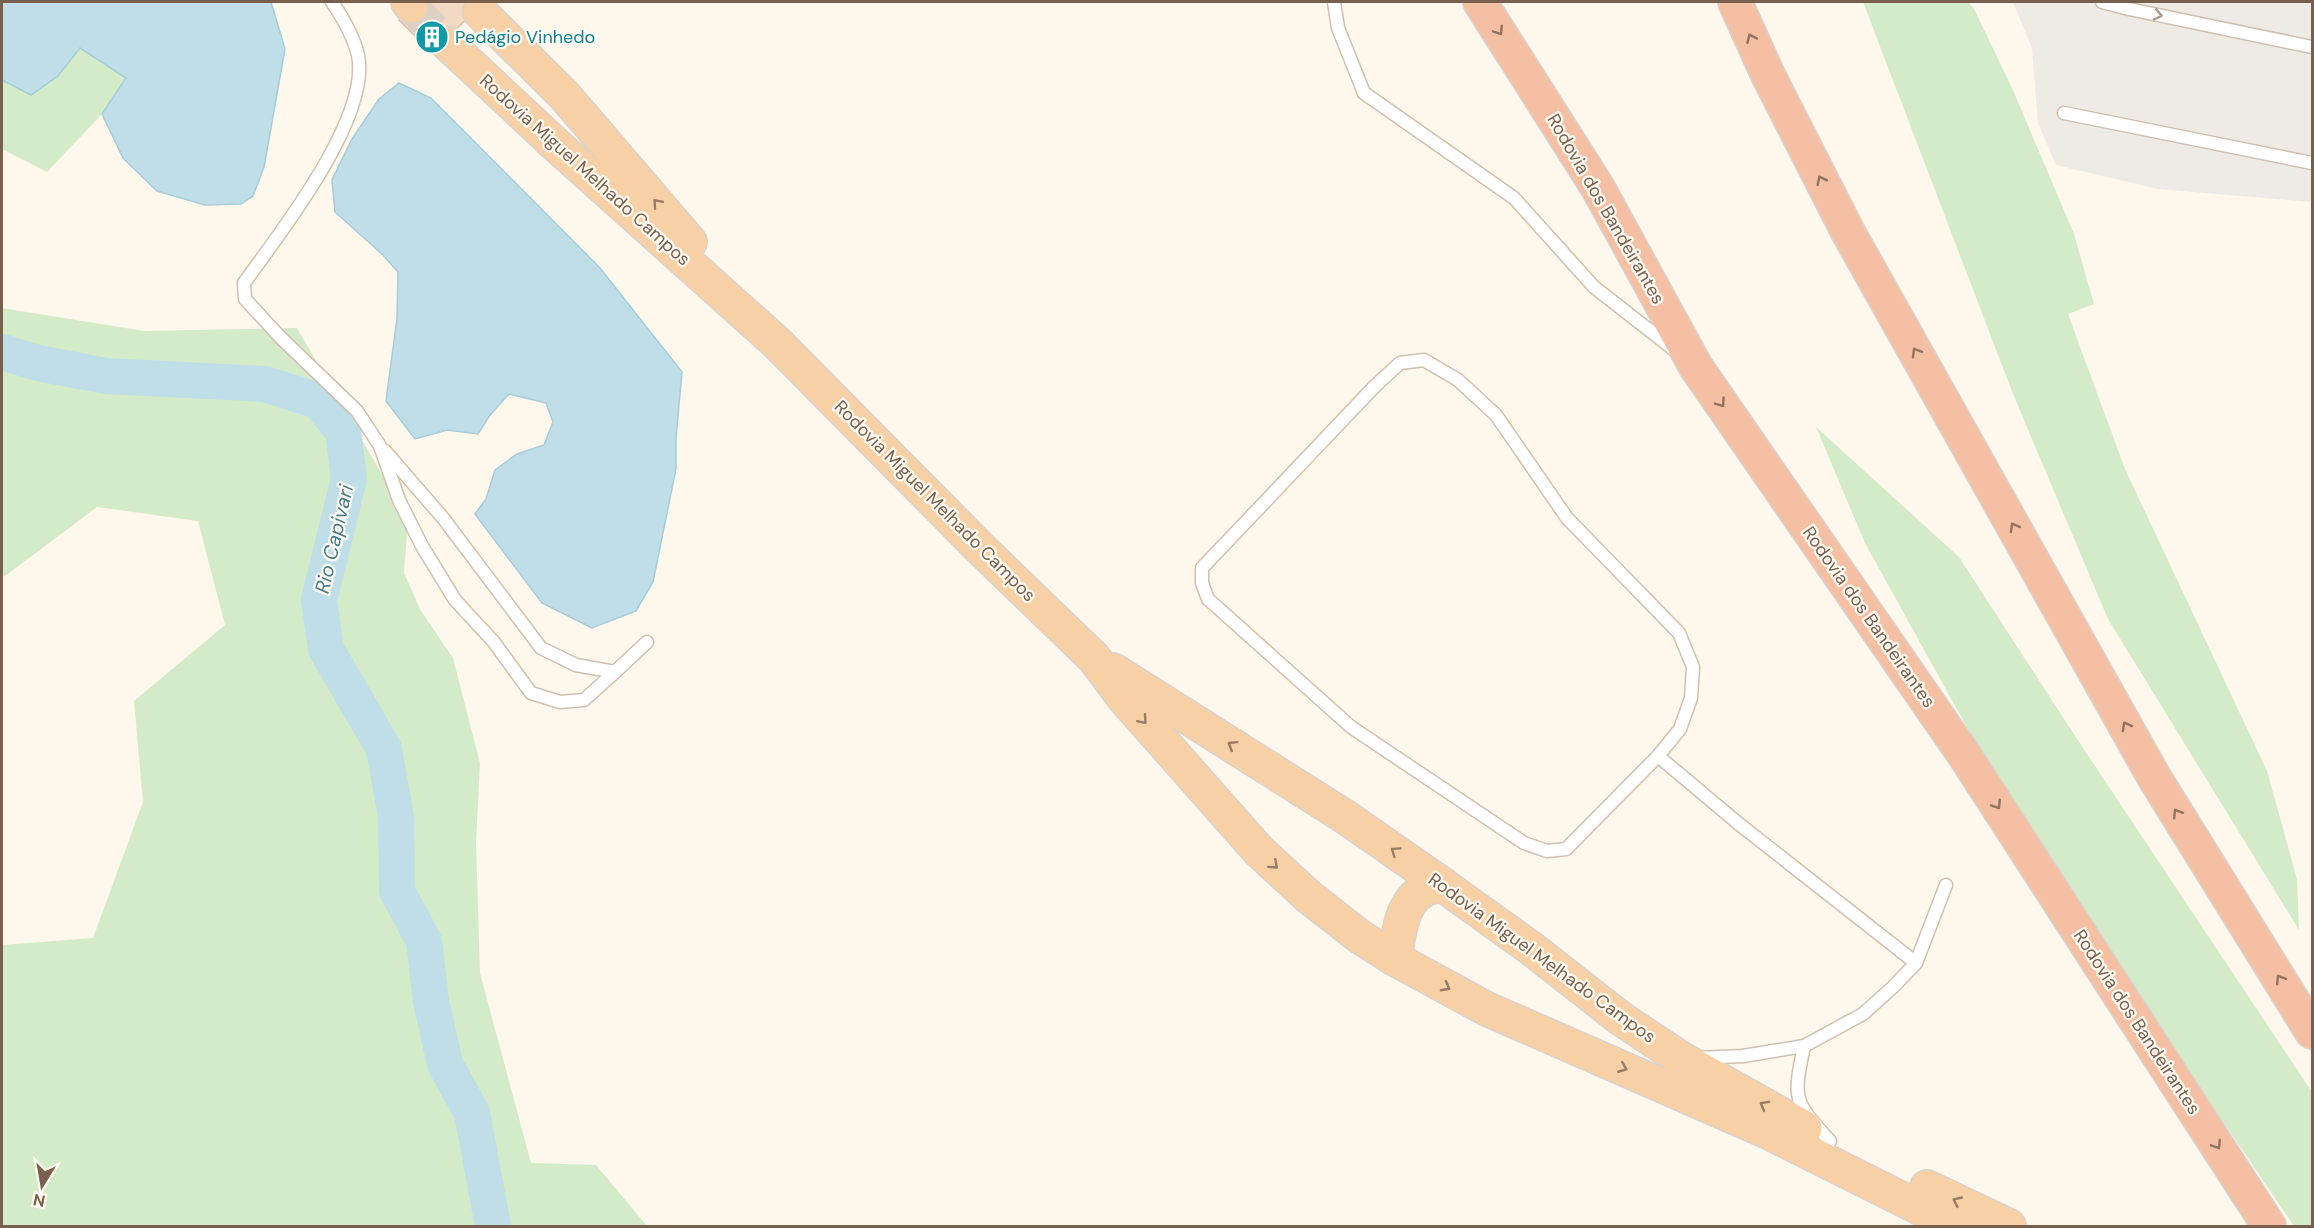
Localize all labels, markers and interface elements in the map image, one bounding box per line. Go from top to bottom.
one-way arrow [2153,8,2163,21]
building icon: Pedágio Vinhedo [414,19,450,55]
place label: Pedágio Vinhedo [455,25,595,49]
one-way arrow [1492,25,1504,35]
one-way arrow [1747,33,1759,44]
street label: Rodovia Miguel Melhado Campos [475,69,695,271]
street label: Rodovia dos Bandeirantes [1542,109,1670,309]
one-way arrow [1817,176,1829,187]
one-way arrow [653,199,664,210]
one-way arrow [1911,348,1923,358]
street label: Rodovia Miguel Melhado Campos [829,395,1041,607]
one-way arrow [1714,396,1725,407]
water label: Rio Capivari [309,481,359,596]
street label: Rodovia dos Bandeirantes [1797,522,1941,712]
one-way arrow [2010,523,2021,534]
one-way arrow [1136,713,1147,724]
one-way arrow [2121,721,2133,732]
one-way arrow [1227,741,1238,752]
one-way arrow [1989,799,2001,809]
one-way arrow [2172,809,2184,819]
one-way arrow [1391,847,1402,858]
one-way arrow [1267,858,1277,869]
street label: Rodovia Miguel Melhado Campos [1423,867,1661,1049]
street label: Rodovia dos Bandeirantes [2068,925,2206,1119]
one-way arrow [2275,975,2287,985]
one-way arrow [1440,980,1451,991]
one-way arrow [1618,1061,1628,1074]
one-way arrow [1759,1100,1770,1112]
one-way arrow [2209,1139,2221,1149]
north arrow [12,1156,72,1216]
text: N [32,1189,47,1212]
one-way arrow [1952,1197,1963,1209]

